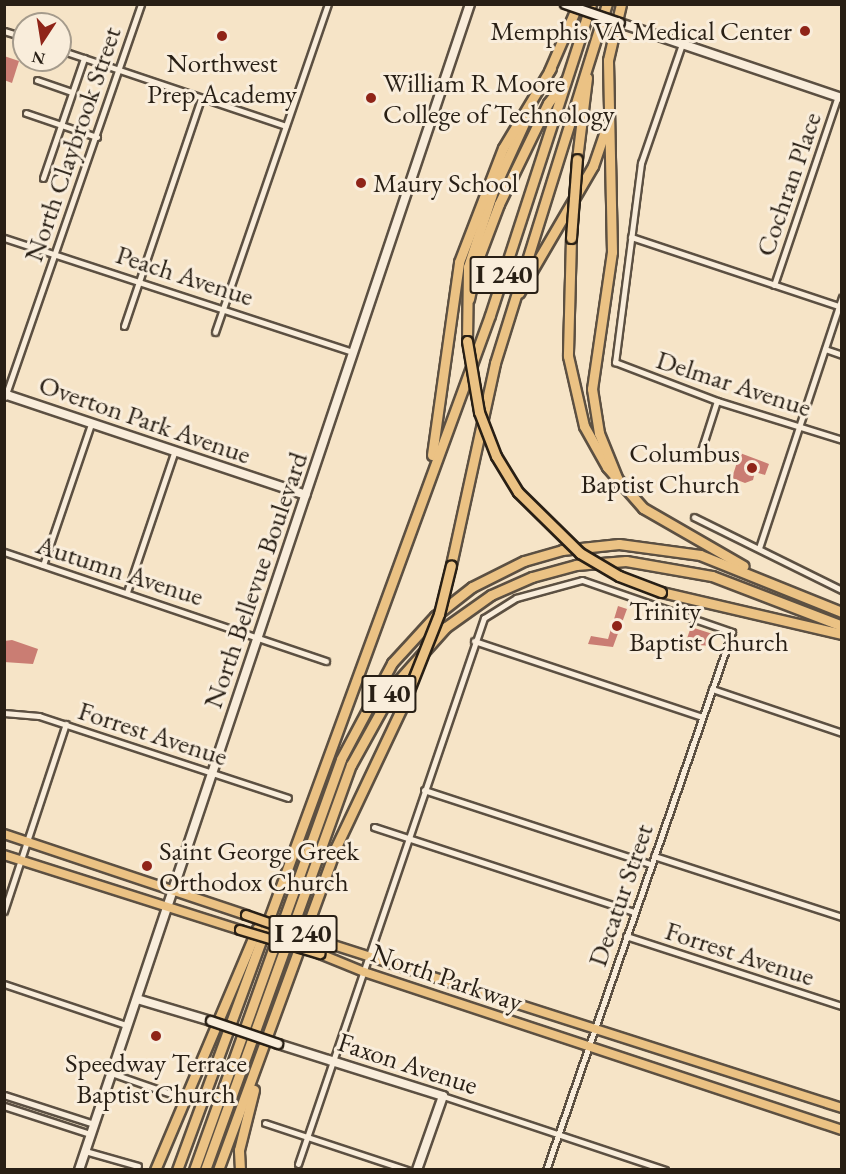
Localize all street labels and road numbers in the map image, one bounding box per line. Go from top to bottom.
street label: North Claybrook Street [17,22,127,266]
street label: Cochran Place [748,108,828,260]
street label: Peach Avenue [112,238,258,312]
road number: I 240 [470,252,538,298]
street label: Delmar Avenue [652,343,816,423]
street label: Overton Park Avenue [35,368,255,470]
street label: North Bellevue Boulevard [196,448,314,712]
street label: Autumn Avenue [32,528,208,612]
road number: I 40 [360,671,418,717]
street label: Forrest Avenue [74,694,232,772]
street label: Decatur Street [581,820,659,970]
road number: I 240 [268,911,338,957]
street label: Forrest Avenue [661,914,819,992]
street label: North Parkway [367,936,527,1018]
street label: Faxon Avenue [334,1025,482,1101]

